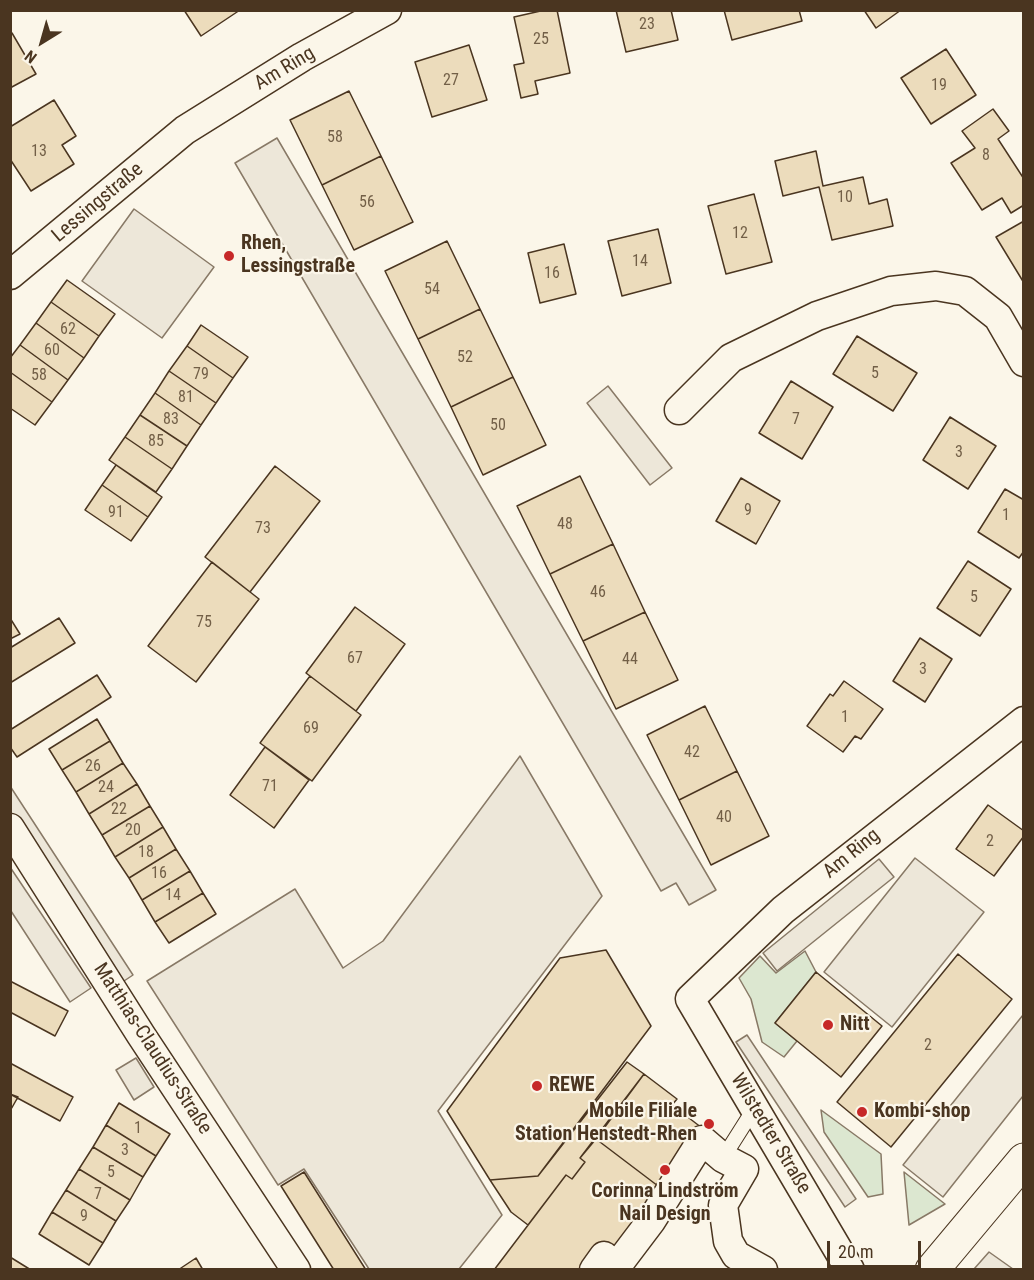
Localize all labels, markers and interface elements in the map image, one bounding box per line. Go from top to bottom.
north arrow [12,12,72,72]
house number: 23 [639,15,655,35]
house number: 25 [533,30,549,50]
street label: Am Ring [251,42,319,96]
text: N [21,46,41,67]
house number: 27 [443,71,459,91]
house number: 19 [931,76,947,96]
house number: 58 [327,128,343,148]
house number: 13 [31,142,47,162]
house number: 8 [982,146,990,166]
street label: Lessingstraße [48,158,148,248]
house number: 10 [837,188,853,208]
house number: 56 [359,193,375,213]
house number: 12 [732,224,748,244]
place label: Rhen, Lessingstraße [241,232,355,279]
marker: Rhen, Lessingstraße [222,249,236,263]
house number: 14 [632,252,648,272]
house number: 16 [544,264,560,284]
house number: 54 [424,280,440,300]
house number: 62 [60,320,76,340]
house number: 60 [44,341,60,361]
house number: 52 [457,348,473,368]
house number: 5 [871,364,879,384]
house number: 79 [193,365,209,385]
house number: 58 [31,366,47,386]
house number: 81 [178,388,194,408]
house number: 83 [163,410,179,430]
house number: 7 [792,410,800,430]
house number: 50 [490,416,506,436]
house number: 85 [148,432,164,452]
house number: 3 [955,443,963,463]
house number: 9 [744,501,752,521]
house number: 91 [108,503,124,523]
house number: 1 [1002,506,1010,526]
house number: 48 [557,515,573,535]
house number: 73 [255,519,271,539]
house number: 46 [590,583,606,603]
house number: 5 [970,588,978,608]
house number: 75 [196,613,212,633]
house number: 67 [347,649,363,669]
house number: 44 [622,650,638,670]
house number: 3 [919,660,927,680]
house number: 1 [841,708,849,728]
house number: 69 [303,719,319,739]
house number: 42 [684,743,700,763]
house number: 26 [85,757,101,777]
house number: 71 [262,777,278,797]
house number: 24 [98,778,114,798]
house number: 22 [111,800,127,820]
house number: 40 [716,808,732,828]
house number: 20 [125,821,141,841]
street label: Am Ring [819,824,885,884]
house number: 2 [986,832,994,852]
house number: 18 [138,843,154,863]
house number: 16 [151,864,167,884]
house number: 14 [165,886,181,906]
street label: Matthias-Claudius-Straße [88,959,216,1139]
place label: Nitt [840,1013,870,1037]
marker: Nitt [821,1018,835,1032]
house number: 2 [924,1036,932,1056]
street label: Wilstedter Straße [725,1069,815,1199]
place label: REWE [549,1074,595,1098]
marker: REWE [530,1079,544,1093]
place label: Mobile Filiale Station Henstedt-Rhen [515,1100,697,1147]
place label: Kombi-shop [874,1100,971,1124]
marker: Kombi-shop [855,1105,869,1119]
marker: Mobile Filiale Station Henstedt-Rhen [702,1117,716,1131]
house number: 1 [134,1119,142,1139]
house number: 3 [121,1141,129,1161]
house number: 5 [107,1163,115,1183]
marker: Corinna Lindström Nail Design [658,1163,672,1177]
place label: Corinna Lindström Nail Design [591,1180,739,1227]
house number: 7 [94,1185,102,1205]
house number: 9 [80,1207,88,1227]
scale bar [830,1229,924,1267]
text: 20 m [838,1241,873,1262]

